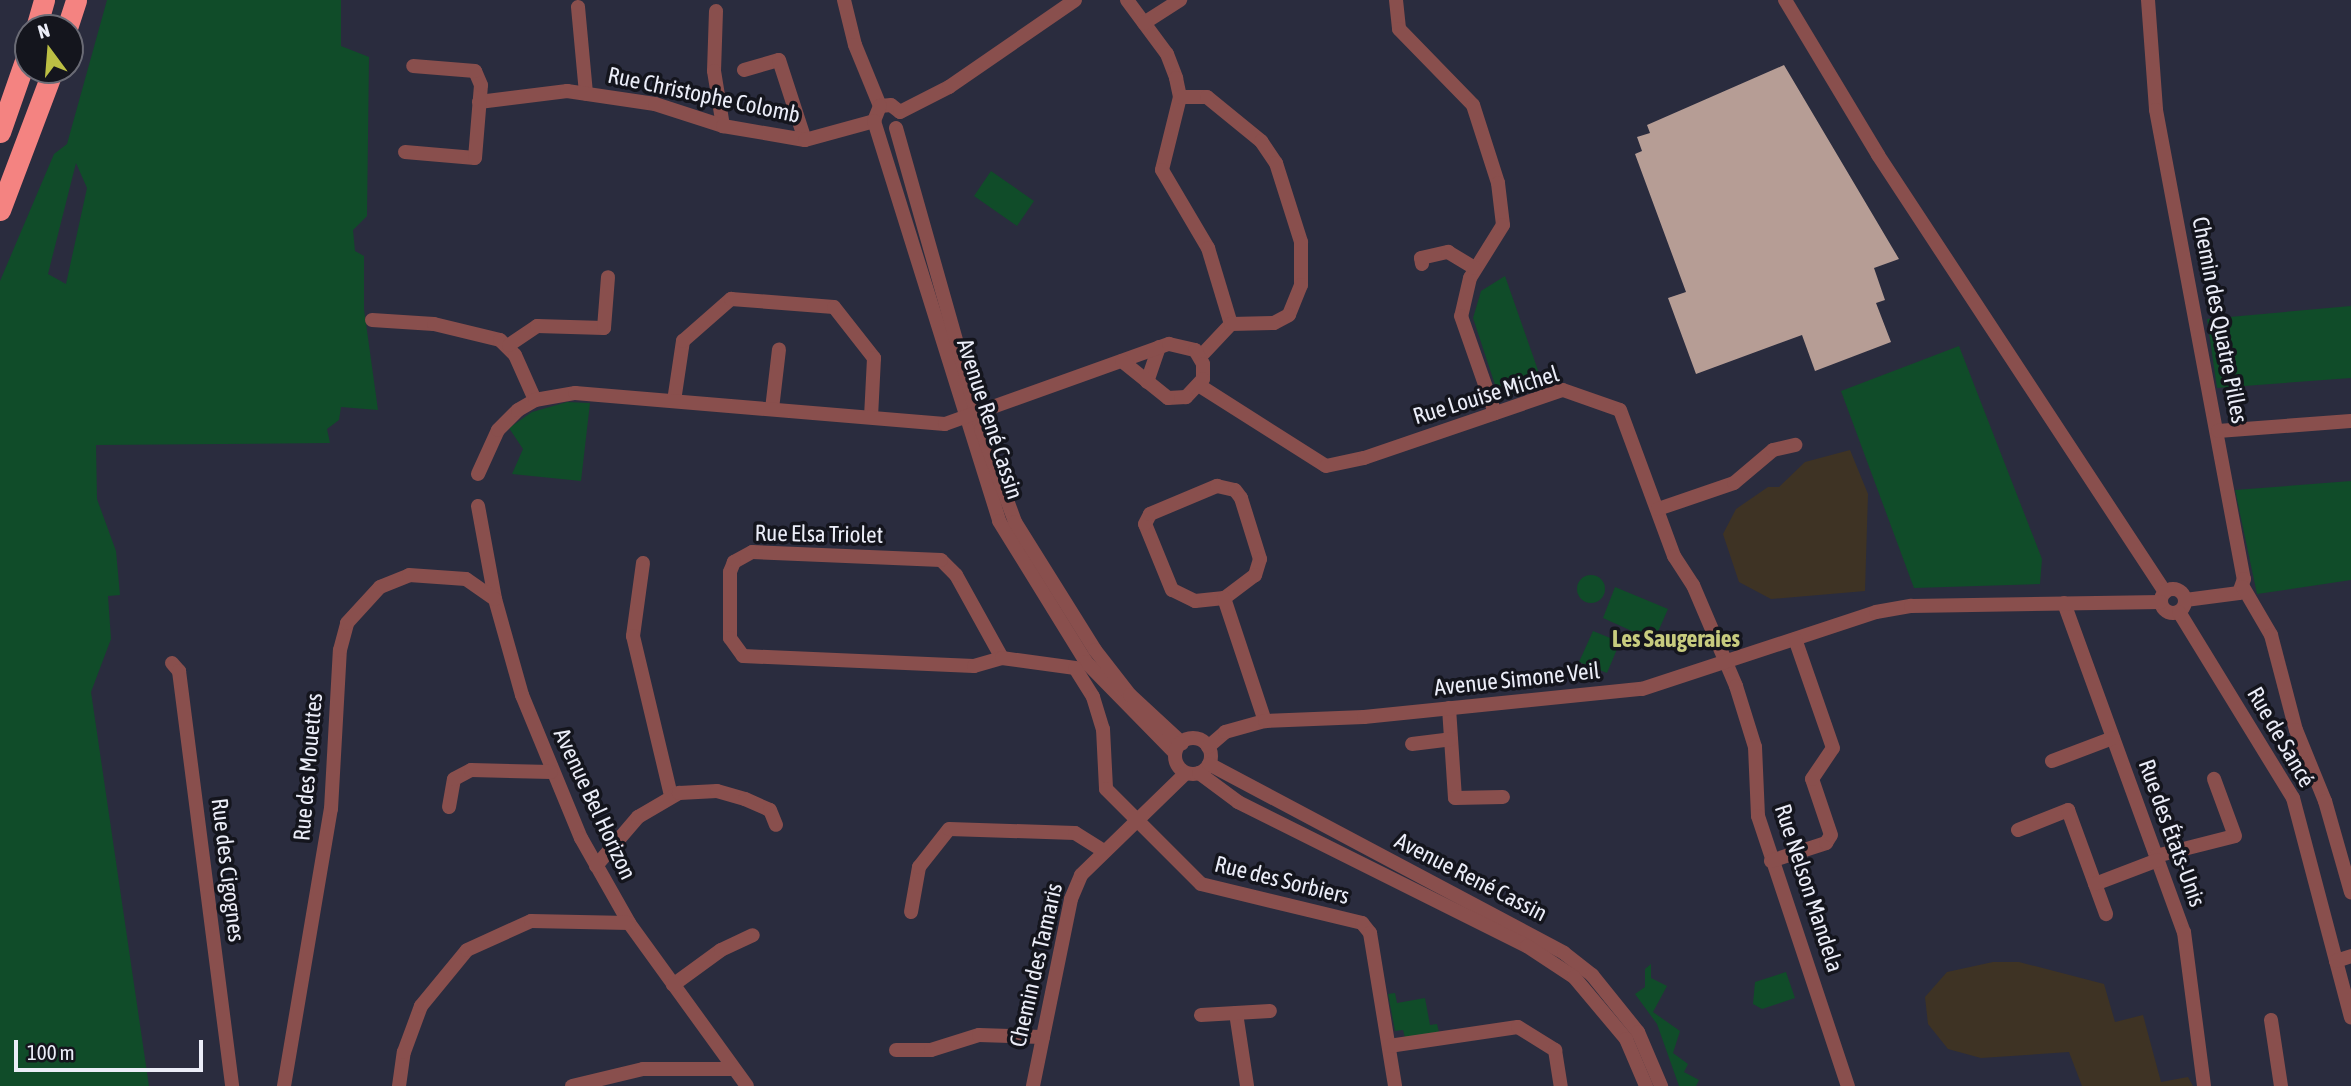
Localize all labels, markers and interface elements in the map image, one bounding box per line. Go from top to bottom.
north arrow [14,14,84,84]
text: N [35,19,52,43]
street label: Rue Christophe Colomb [605,61,803,129]
street label: Chemin des Quatre Pilles [2186,215,2254,425]
street label: Avenue René Cassin [951,335,1029,503]
street label: Rue Louise Michel [1410,360,1562,430]
street label: Rue Elsa Triolet [754,519,884,549]
district label: Les Saugeraies [1612,625,1740,653]
street label: Avenue Simone Veil [1433,657,1601,701]
street label: Rue de Sancé [2241,682,2321,792]
street label: Rue des Mouettes [288,692,328,842]
street label: Avenue Bel Horizon [548,724,642,884]
street label: Rue des États-Unis [2133,756,2211,910]
street label: Rue des Cigognes [206,797,250,943]
street label: Rue Nelson Mandela [1769,801,1849,975]
street label: Avenue René Cassin [1390,827,1552,927]
street label: Rue des Sorbiers [1212,850,1352,910]
street label: Chemin des Tamaris [1004,880,1068,1050]
scale bar [18,1026,206,1070]
text: 100 m [27,1040,75,1064]

